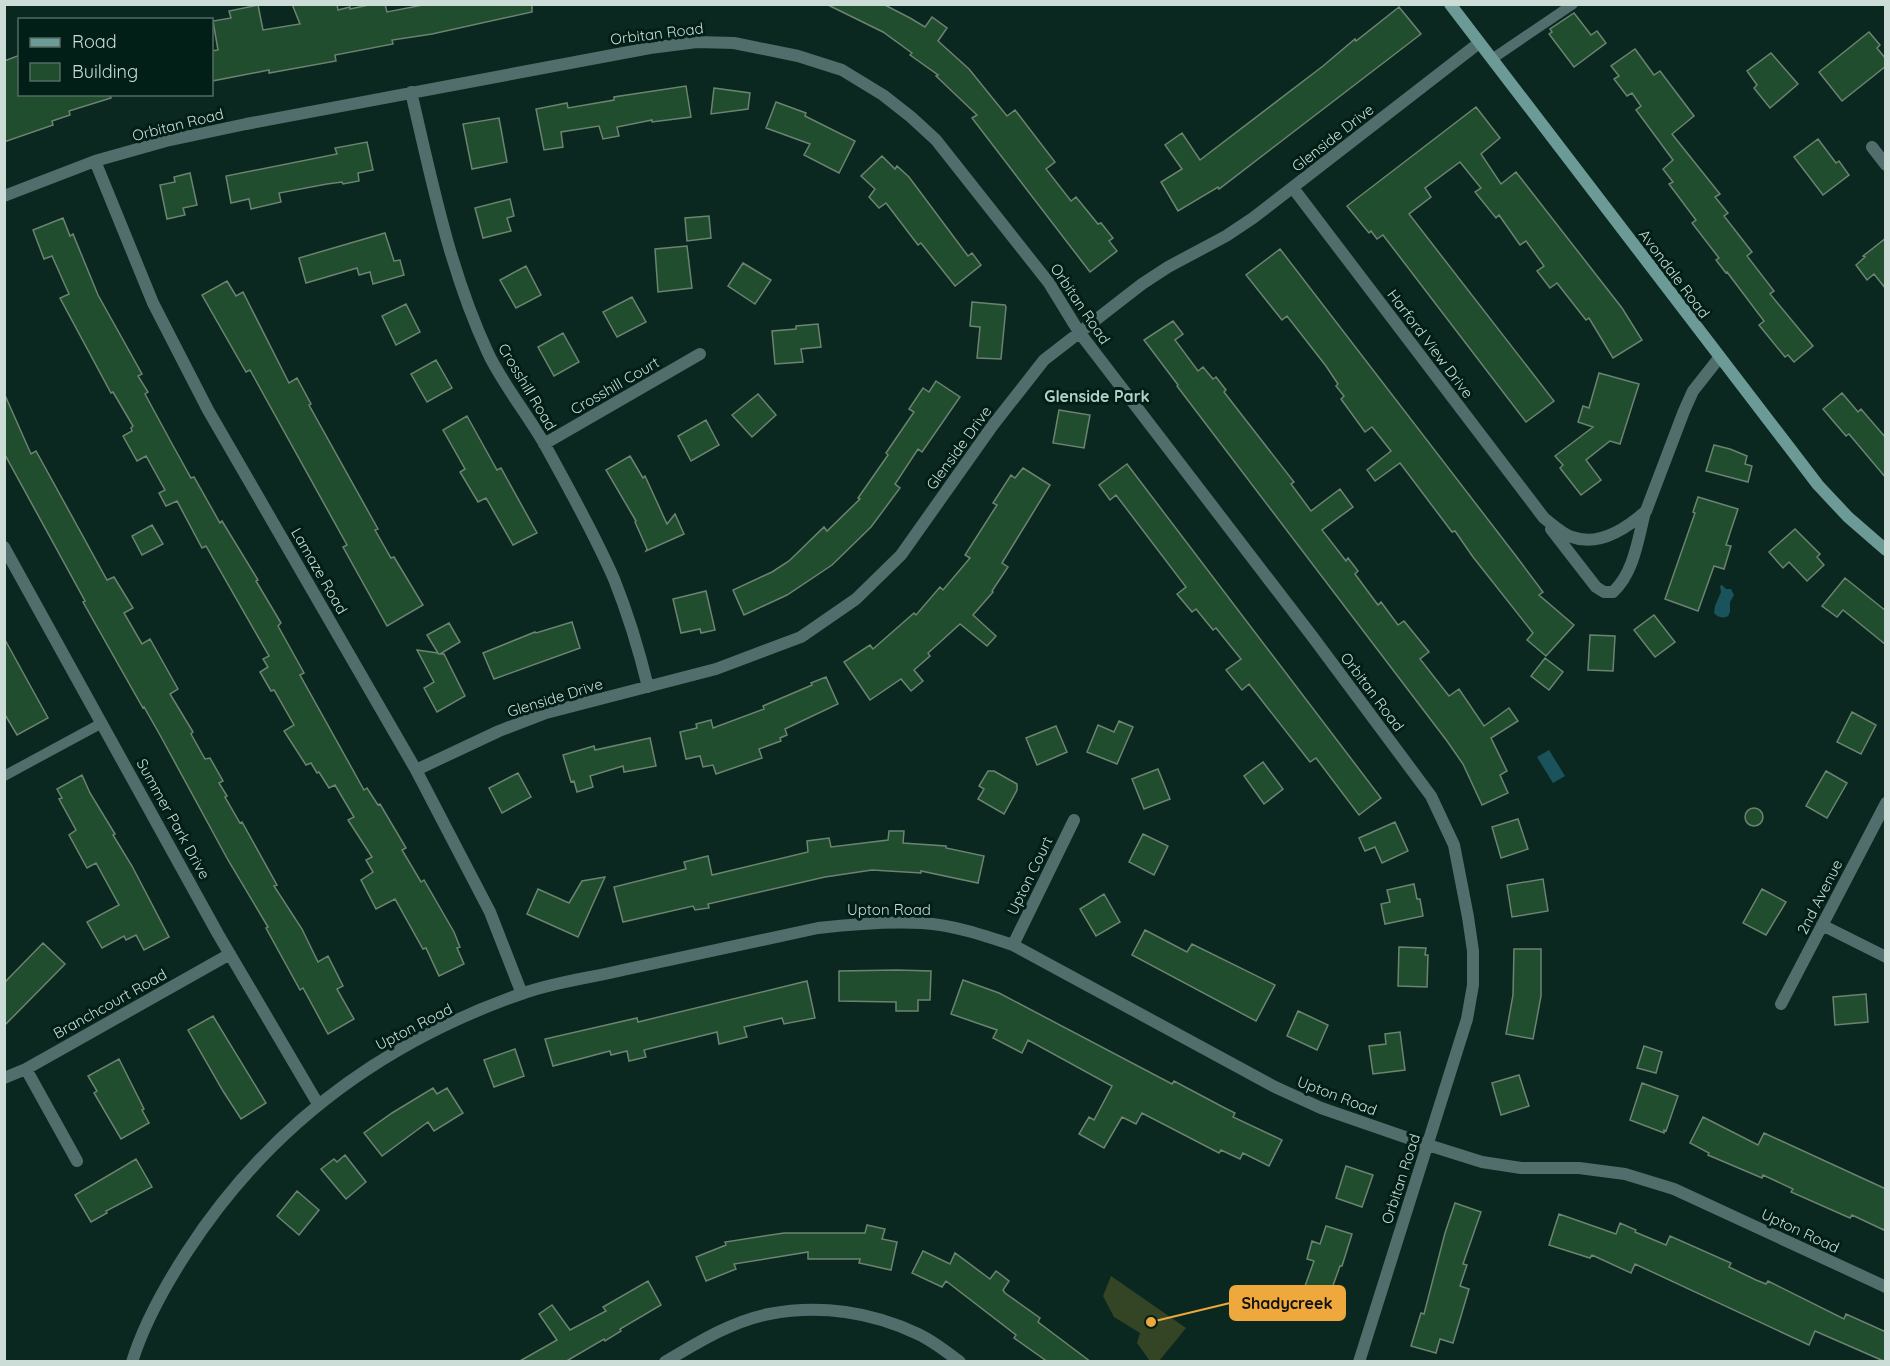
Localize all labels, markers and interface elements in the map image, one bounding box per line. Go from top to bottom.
legend [18,18,213,96]
street label: Orbitan Road [609,18,705,49]
text: Road [72,30,117,53]
text: Building [72,60,138,83]
street label: Glenside Drive [1288,100,1378,176]
street label: Orbitan Road [130,104,226,145]
street label: Avondale Road [1635,226,1714,322]
street label: Orbitan Road [1046,260,1114,348]
street label: Harford View Drive [1383,286,1478,402]
street label: Crosshill Road [494,340,561,434]
street label: Crosshill Court [567,352,663,419]
district label: Glenside Park [1044,386,1150,406]
street label: Glenside Drive [922,402,995,493]
street label: Lamaze Road [287,524,352,617]
street label: Orbitan Road [1337,649,1408,735]
street label: Glenside Drive [505,674,605,721]
street label: Summer Park Drive [132,755,214,882]
street label: Upton Court [1002,833,1057,918]
street label: 2nd Avenue [1793,856,1847,937]
street label: Upton Road [847,900,931,919]
street label: Branchcourt Road [50,964,170,1043]
street label: Upton Road [372,999,455,1054]
street label: Upton Road [1295,1072,1380,1119]
street label: Orbitan Road [1377,1131,1424,1226]
street label: Upton Road [1758,1204,1842,1257]
callout: Shadycreek [1230,1286,1345,1320]
text: Shadycreek [1241,1293,1333,1313]

